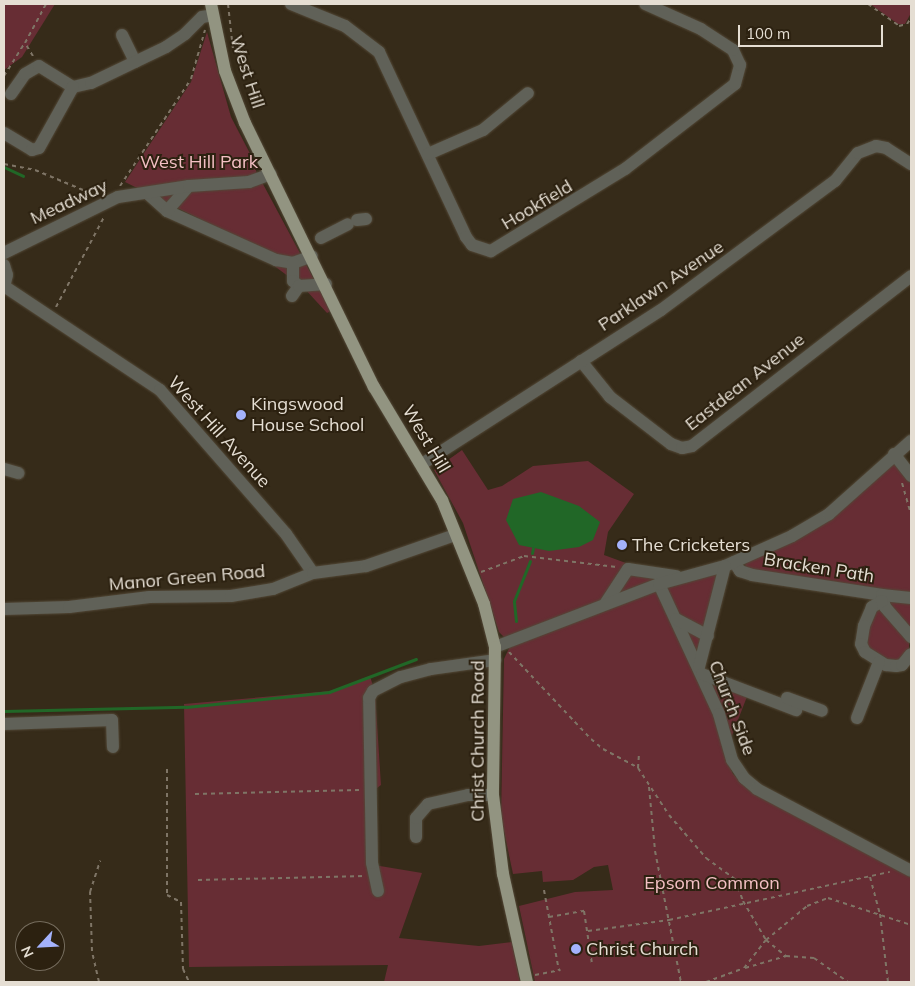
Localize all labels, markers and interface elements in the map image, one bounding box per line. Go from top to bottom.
scale bar [740,15,885,47]
text: 100 m [746,24,790,43]
street label: West Hill [225,33,269,111]
park label: West Hill Park [140,151,258,173]
street label: Meadway [27,175,111,229]
street label: Hookfield [498,175,576,235]
street label: Parklawn Avenue [594,236,728,336]
street label: Eastdean Avenue [681,329,809,435]
street label: West Hill Avenue [163,372,275,492]
place label: Kingswood House School [251,394,364,436]
street label: West Hill [397,401,455,477]
marker: Kingswood House School [235,409,247,421]
place label: The Cricketers [632,534,750,556]
marker: The Cricketers [616,539,628,551]
street label: Bracken Path [762,549,876,587]
street label: Manor Green Road [108,560,266,596]
street label: Church Side [704,657,760,759]
street label: Christ Church Road [467,660,489,822]
park label: Epsom Common [644,872,780,894]
north arrow [15,921,65,971]
place label: Christ Church [586,938,699,960]
text: N [17,943,38,961]
marker: Christ Church [570,943,582,955]

